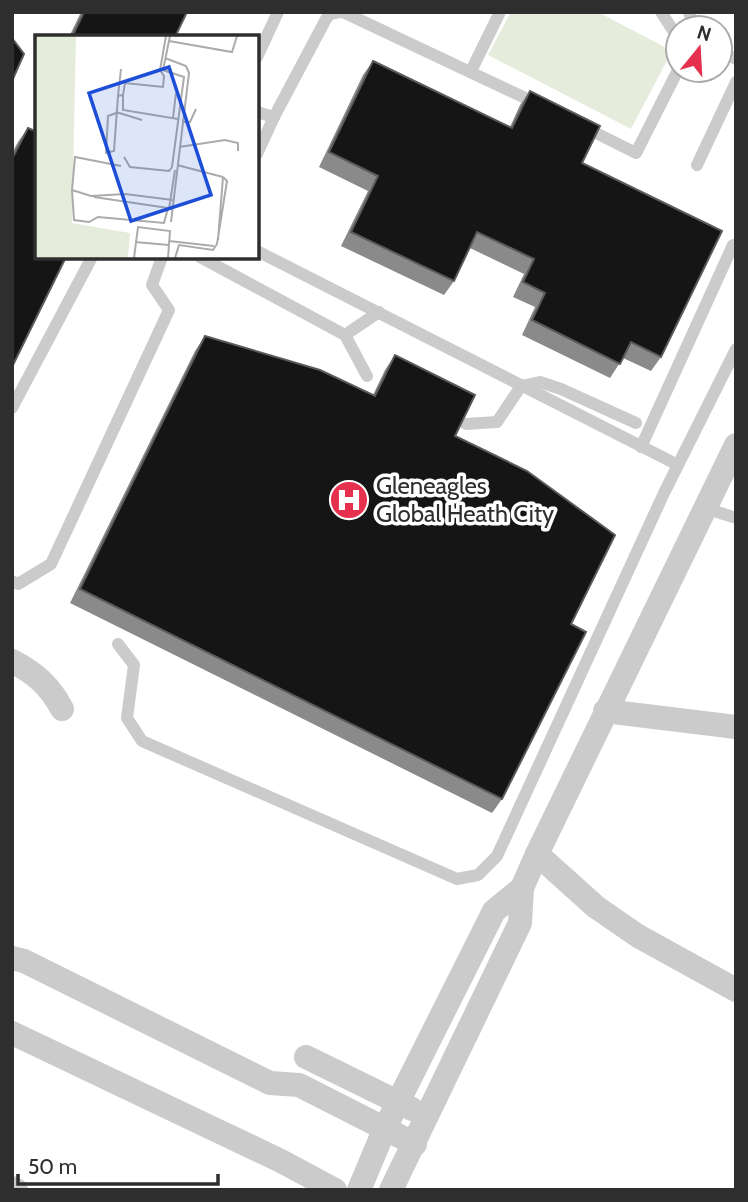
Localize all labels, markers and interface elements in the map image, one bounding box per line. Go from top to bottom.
north arrow [664,14,734,84]
text: N [694,20,714,46]
inset map [35,35,259,259]
place label: Gleneagles Global Heath City [376,471,554,528]
hospital icon: Gleneagles Global Heath City [328,479,370,521]
scale bar [18,1142,217,1186]
text: 50 m [28,1154,77,1179]

